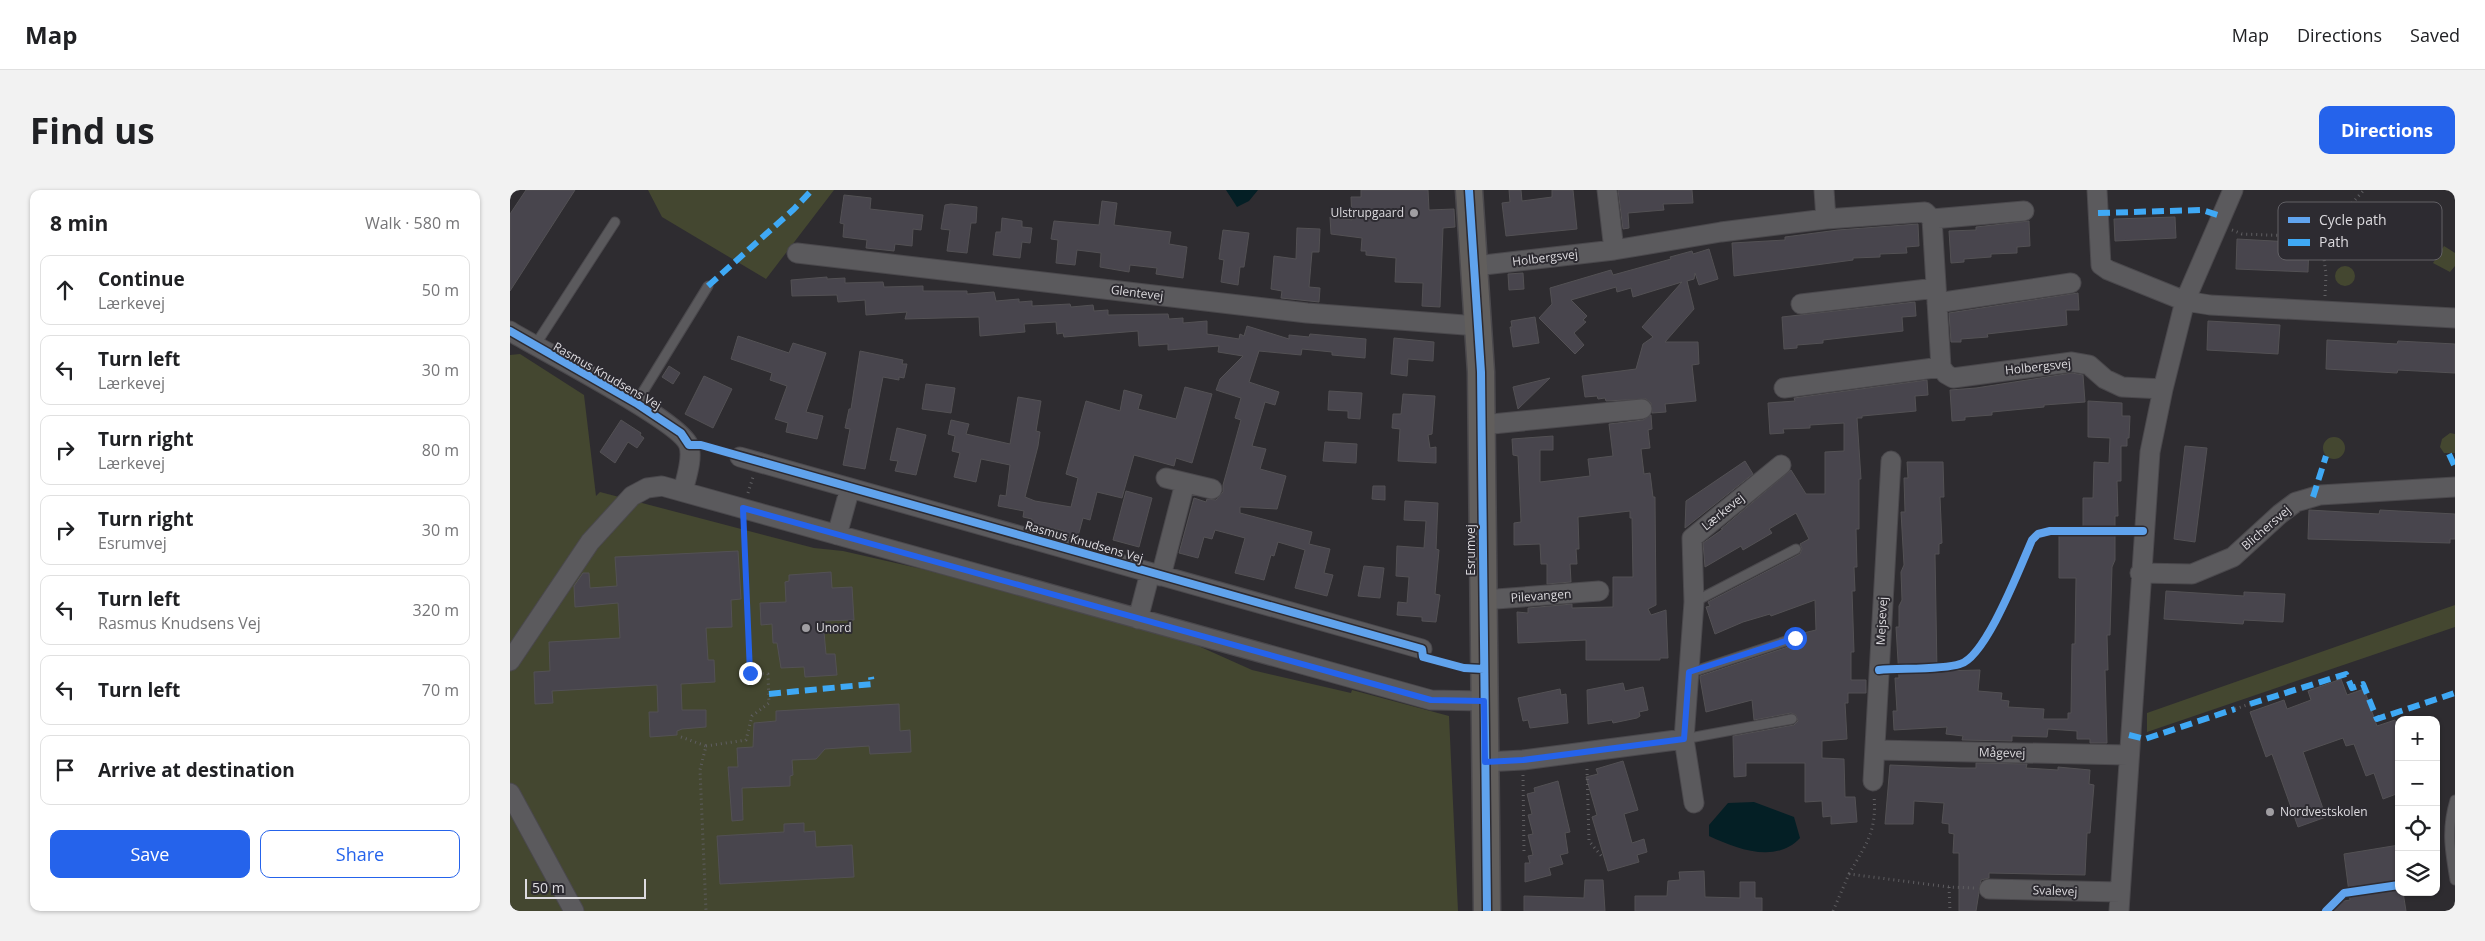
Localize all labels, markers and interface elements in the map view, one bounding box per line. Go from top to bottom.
text: Map [25,18,77,51]
text: Map [2232,23,2269,47]
text: Directions [2297,23,2382,47]
text: Saved [2410,23,2460,47]
button: Directions [2319,106,2455,154]
text: Find us [30,107,155,154]
legend [2278,202,2442,260]
place label: Ulstrupgaard [1331,204,1404,221]
marker: Ulstrupgaard [1408,207,1420,219]
text: 8 min [50,209,108,237]
text: Cycle path [2319,210,2387,229]
text: Walk · 580 m [365,212,460,234]
text: Path [2319,232,2349,251]
street label: Holbergsvej [1511,245,1579,270]
text: Continue [98,266,185,292]
icon: ahead [51,276,79,304]
text: 50 m [422,279,459,301]
street label: Glentevej [1110,281,1164,304]
text: Lærkevej [98,292,165,314]
street label: Rasmus Knudsens Vej [550,338,664,413]
text: Turn left [98,346,180,372]
street label: Holbergsvej [2004,355,2072,378]
icon: left [51,356,79,384]
text: 30 m [422,359,459,381]
text: Lærkevej [98,372,165,394]
text: Turn right [98,426,193,452]
icon: right [51,436,79,464]
text: 80 m [422,439,459,461]
text: Lærkevej [98,452,165,474]
street label: Lærkevej [1698,489,1748,534]
street label: Blichersvej [2237,502,2294,554]
text: Turn right [98,506,193,532]
icon: right [51,516,79,544]
street label: Rasmus Knudsens Vej [1023,517,1145,567]
text: 30 m [422,519,459,541]
street label: Esrumvej [1462,524,1479,576]
text: Esrumvej [98,532,167,554]
street label: Pilevangen [1510,585,1572,606]
text: Turn left [98,586,180,612]
icon: left [51,596,79,624]
street label: Mejsevej [1872,596,1891,646]
text: 320 m [413,599,459,621]
text: Rasmus Knudsens Vej [98,612,261,634]
place label: Unord [816,619,852,636]
marker: Unord [800,622,812,634]
route start [1784,627,1807,650]
route end [739,662,762,685]
icon: left [51,676,79,704]
text: Turn left [98,677,180,703]
text: 70 m [422,679,459,701]
map controls [2395,716,2440,896]
button: + [2395,716,2440,761]
street label: Mågevej [1979,744,2025,761]
icon: arrive [51,756,79,784]
text: Arrive at destination [98,757,295,783]
button: − [2395,761,2440,806]
place label: Nordvestskolen [2280,803,2368,820]
marker: Nordvestskolen [2264,806,2276,818]
button: locate [2395,806,2440,851]
button: Save [50,830,250,878]
button: Share [260,830,460,878]
button: layers [2395,851,2440,896]
scale bar [525,876,646,899]
text: 50 m [532,878,565,897]
street label: Svalevej [2032,881,2078,900]

